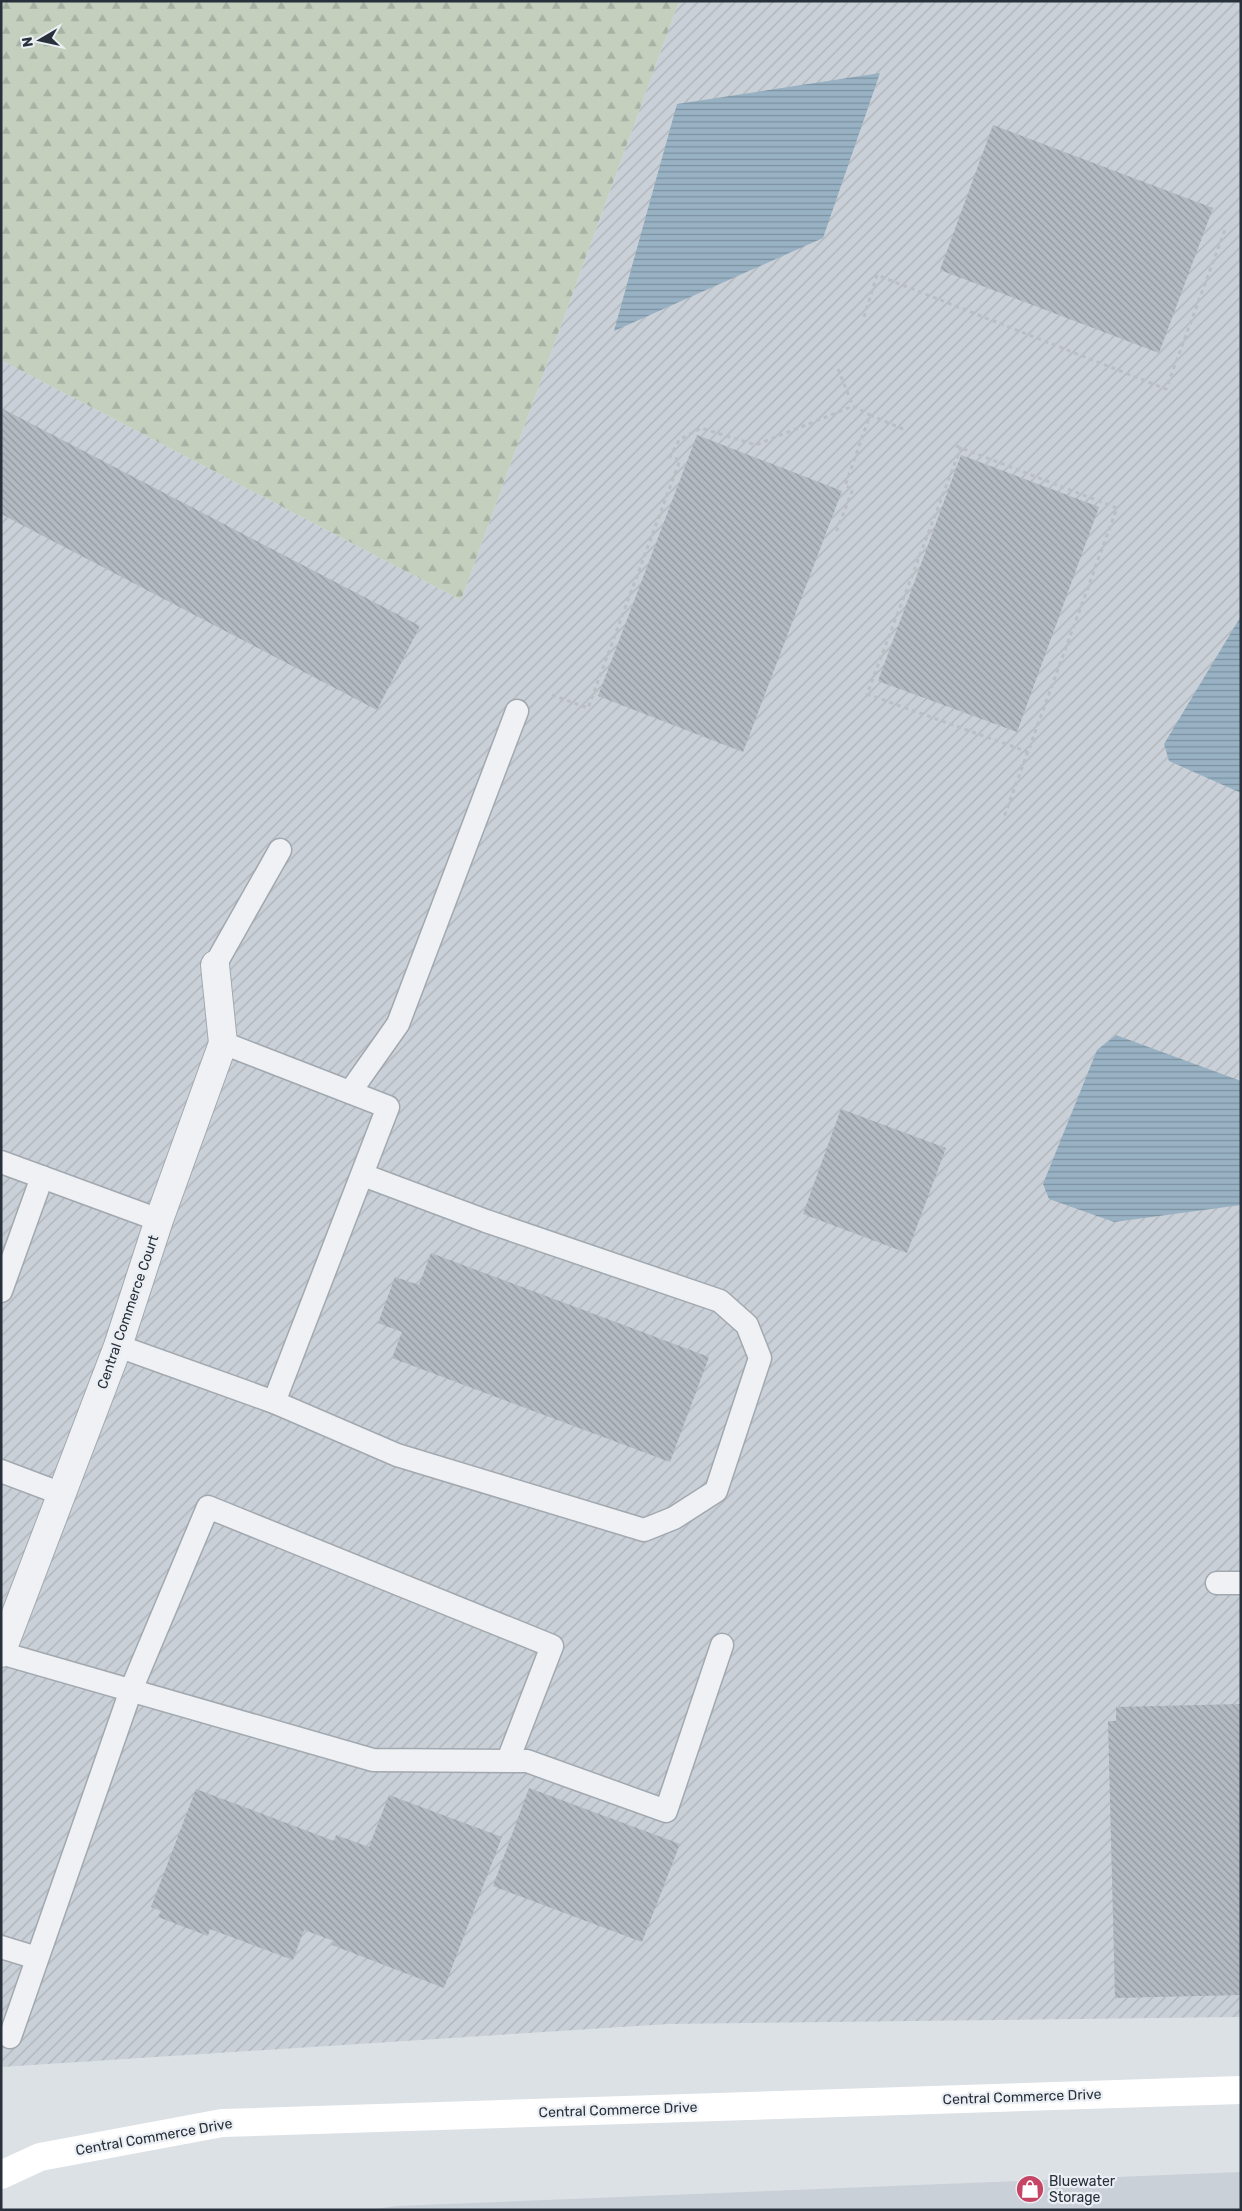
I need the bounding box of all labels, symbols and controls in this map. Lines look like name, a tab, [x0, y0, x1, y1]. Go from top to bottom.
north arrow	[15, 15, 65, 65]
text: N	[18, 36, 37, 48]
street label: Central Commerce Court	[94, 1232, 163, 1391]
street label: Central Commerce Drive	[942, 2086, 1102, 2108]
street label: Central Commerce Drive	[538, 2099, 698, 2121]
street label: Central Commerce Drive	[74, 2115, 234, 2159]
place label: Bluewater Storage	[1049, 2173, 1116, 2206]
shop icon: Bluewater Storage	[1015, 2174, 1045, 2204]

